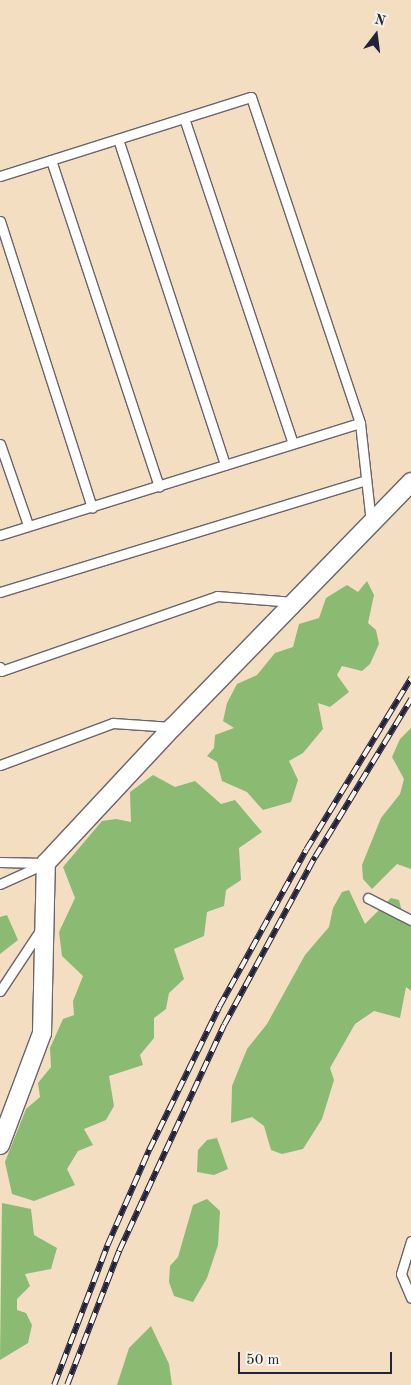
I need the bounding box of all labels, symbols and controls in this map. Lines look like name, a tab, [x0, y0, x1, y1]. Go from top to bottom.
north arrow	[351, 10, 401, 60]
text: N	[373, 12, 387, 29]
scale bar	[241, 1342, 395, 1374]
text: 50 m	[246, 1353, 280, 1368]

